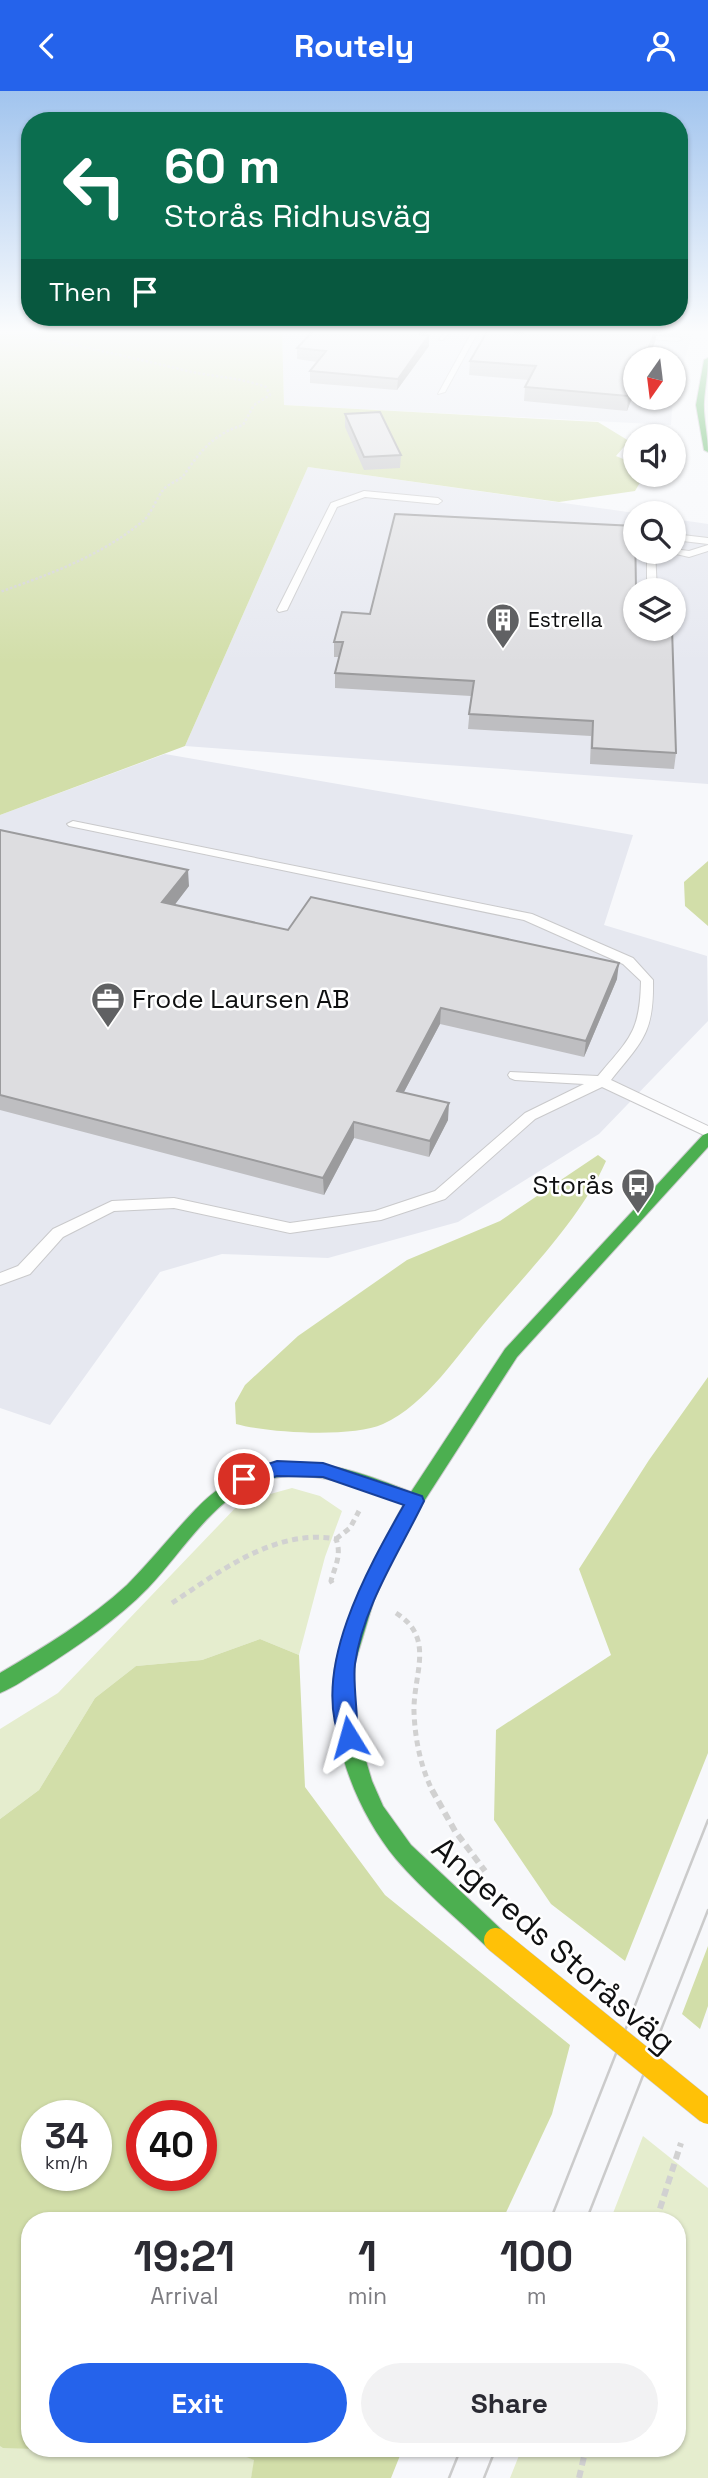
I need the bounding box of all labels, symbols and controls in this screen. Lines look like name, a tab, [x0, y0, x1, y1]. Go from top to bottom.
text: Routely	[294, 26, 414, 66]
icon: back	[28, 27, 66, 65]
icon: person	[642, 27, 680, 65]
text: 60 m	[164, 135, 280, 197]
icon: left	[49, 140, 140, 231]
text: Storås Ridhusväg	[164, 196, 432, 236]
icon: arrive	[126, 273, 164, 311]
text: Then	[49, 275, 112, 309]
north arrow	[623, 347, 686, 409]
map controls	[623, 347, 686, 641]
button: sound	[623, 424, 686, 487]
button: search	[623, 501, 686, 564]
button: layers	[623, 578, 686, 641]
building icon: Estrella	[484, 601, 522, 650]
place label: Estrella	[528, 606, 603, 633]
office icon: Frode Laursen AB	[89, 980, 127, 1029]
place label: Frode Laursen AB	[132, 982, 349, 1016]
bus stop icon: Storås	[619, 1166, 657, 1215]
place label: Storås	[533, 1168, 614, 1202]
pin	[214, 1449, 274, 1509]
icon: arrive	[225, 1460, 263, 1498]
position arrow	[312, 1700, 386, 1774]
street label: Angereds Storåsväg	[424, 1828, 684, 2062]
speed limit sign: 40	[126, 2100, 217, 2191]
text: 34	[45, 2114, 88, 2158]
text: km/h	[45, 2151, 88, 2174]
text: 19:21	[134, 2230, 235, 2283]
text: 1	[358, 2230, 377, 2283]
text: 100	[500, 2230, 573, 2283]
text: Arrival	[150, 2281, 219, 2311]
text: min	[348, 2281, 387, 2311]
text: m	[527, 2281, 546, 2311]
button: Exit	[49, 2363, 347, 2443]
button: Share	[361, 2363, 658, 2443]

